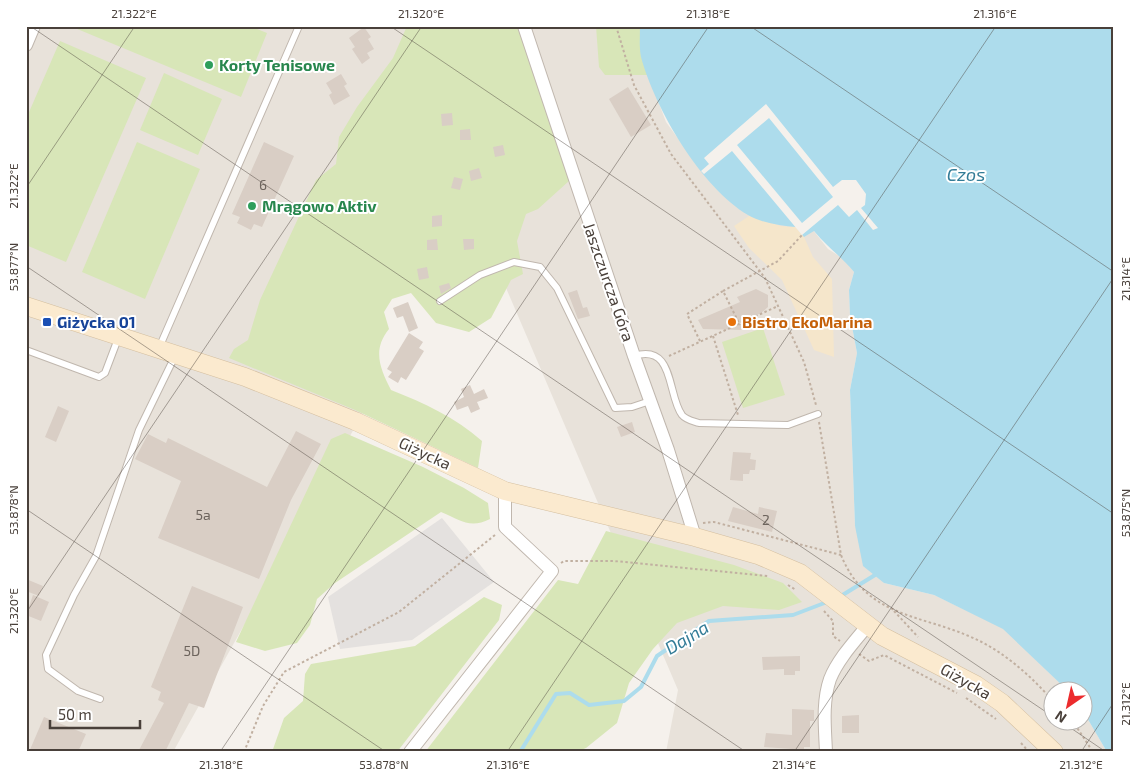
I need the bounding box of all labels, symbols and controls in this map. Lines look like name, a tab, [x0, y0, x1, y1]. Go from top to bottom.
text: 21.322°E	[111, 6, 157, 20]
text: 21.320°E	[398, 6, 444, 20]
text: 21.318°E	[686, 6, 730, 20]
text: 21.316°E	[973, 6, 1017, 20]
place label: Korty Tenisowe	[219, 55, 335, 75]
marker: Korty Tenisowe	[203, 59, 215, 71]
text: 21.322°E	[6, 163, 20, 209]
water label: Czos	[947, 163, 985, 185]
house number: 6	[259, 176, 267, 193]
place label: Mrągowo Aktiv	[262, 196, 377, 215]
marker: Mrągowo Aktiv	[246, 200, 258, 212]
street label: Jaszczurcza Góra	[580, 220, 639, 344]
text: 53.877°N	[6, 243, 20, 291]
text: 21.314°E	[1118, 257, 1132, 301]
place label: Giżycka 01	[57, 312, 136, 332]
place label: Bistro EkoMarina	[742, 312, 872, 331]
marker: Giżycka 01	[41, 316, 53, 328]
marker: Bistro EkoMarina	[726, 316, 738, 328]
street label: Giżycka	[396, 432, 454, 473]
text: 53.878°N	[6, 485, 20, 535]
text: 53.875°N	[1118, 489, 1132, 537]
house number: 5a	[195, 506, 211, 523]
house number: 2	[762, 511, 770, 528]
text: 21.320°E	[6, 588, 20, 634]
water label: Dajna	[661, 616, 712, 659]
house number: 5D	[184, 642, 200, 659]
street label: Giżycka	[938, 659, 995, 703]
north arrow	[1042, 680, 1092, 730]
text: 21.312°E	[1118, 682, 1132, 726]
scale bar	[50, 698, 140, 730]
text: 50 m	[58, 705, 92, 723]
text: N	[1052, 707, 1069, 727]
text: 21.318°E	[199, 757, 243, 771]
text: 53.878°N	[359, 757, 409, 771]
text: 21.316°E	[486, 757, 530, 771]
text: 21.314°E	[772, 757, 816, 771]
text: 21.312°E	[1059, 757, 1103, 771]

